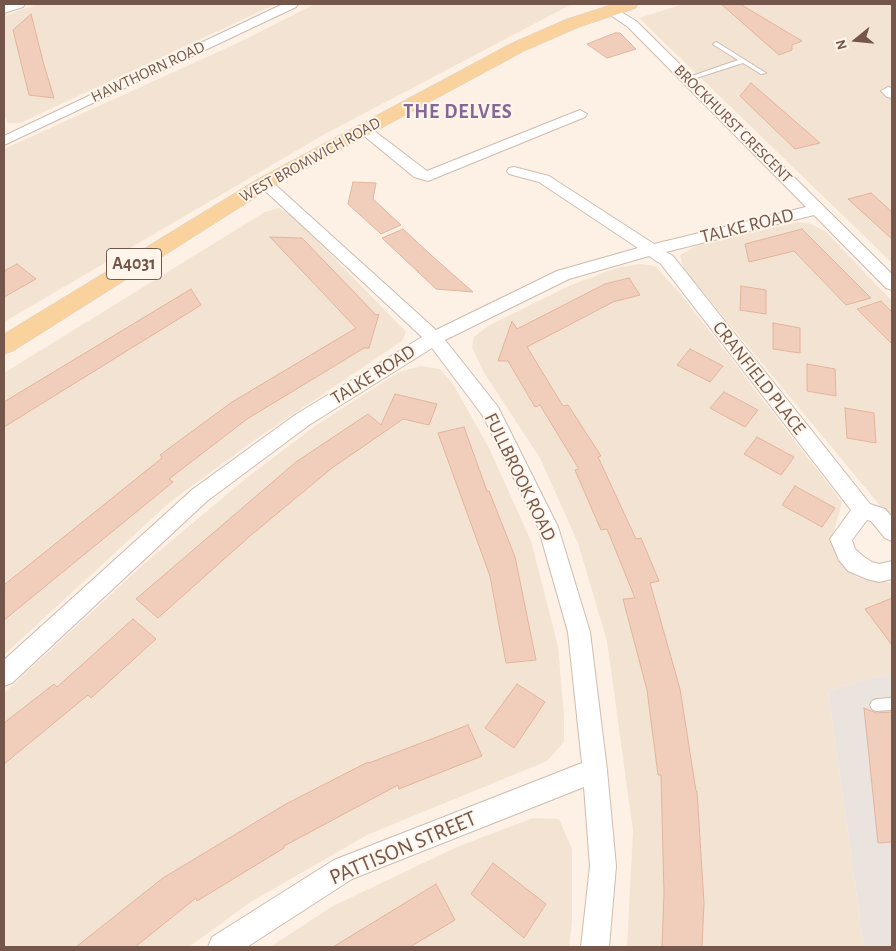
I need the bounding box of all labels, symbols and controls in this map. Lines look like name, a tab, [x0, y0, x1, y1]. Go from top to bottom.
north arrow	[831, 15, 881, 65]
street label: HAWTHORN ROAD	[88, 37, 208, 107]
text: N	[834, 38, 850, 51]
street label: BROCKHURST CRESCENT	[670, 61, 796, 187]
district label: THE DELVES	[402, 100, 514, 124]
street label: WEST BROMWICH ROAD	[236, 113, 384, 207]
street label: TALKE ROAD	[698, 203, 796, 249]
road number: A4031	[106, 248, 162, 280]
street label: CRANFIELD PLACE	[708, 317, 810, 439]
street label: TALKE ROAD	[327, 340, 419, 410]
street label: FULLBROOK ROAD	[479, 409, 561, 545]
street label: PATTISON STREET	[325, 805, 481, 891]

